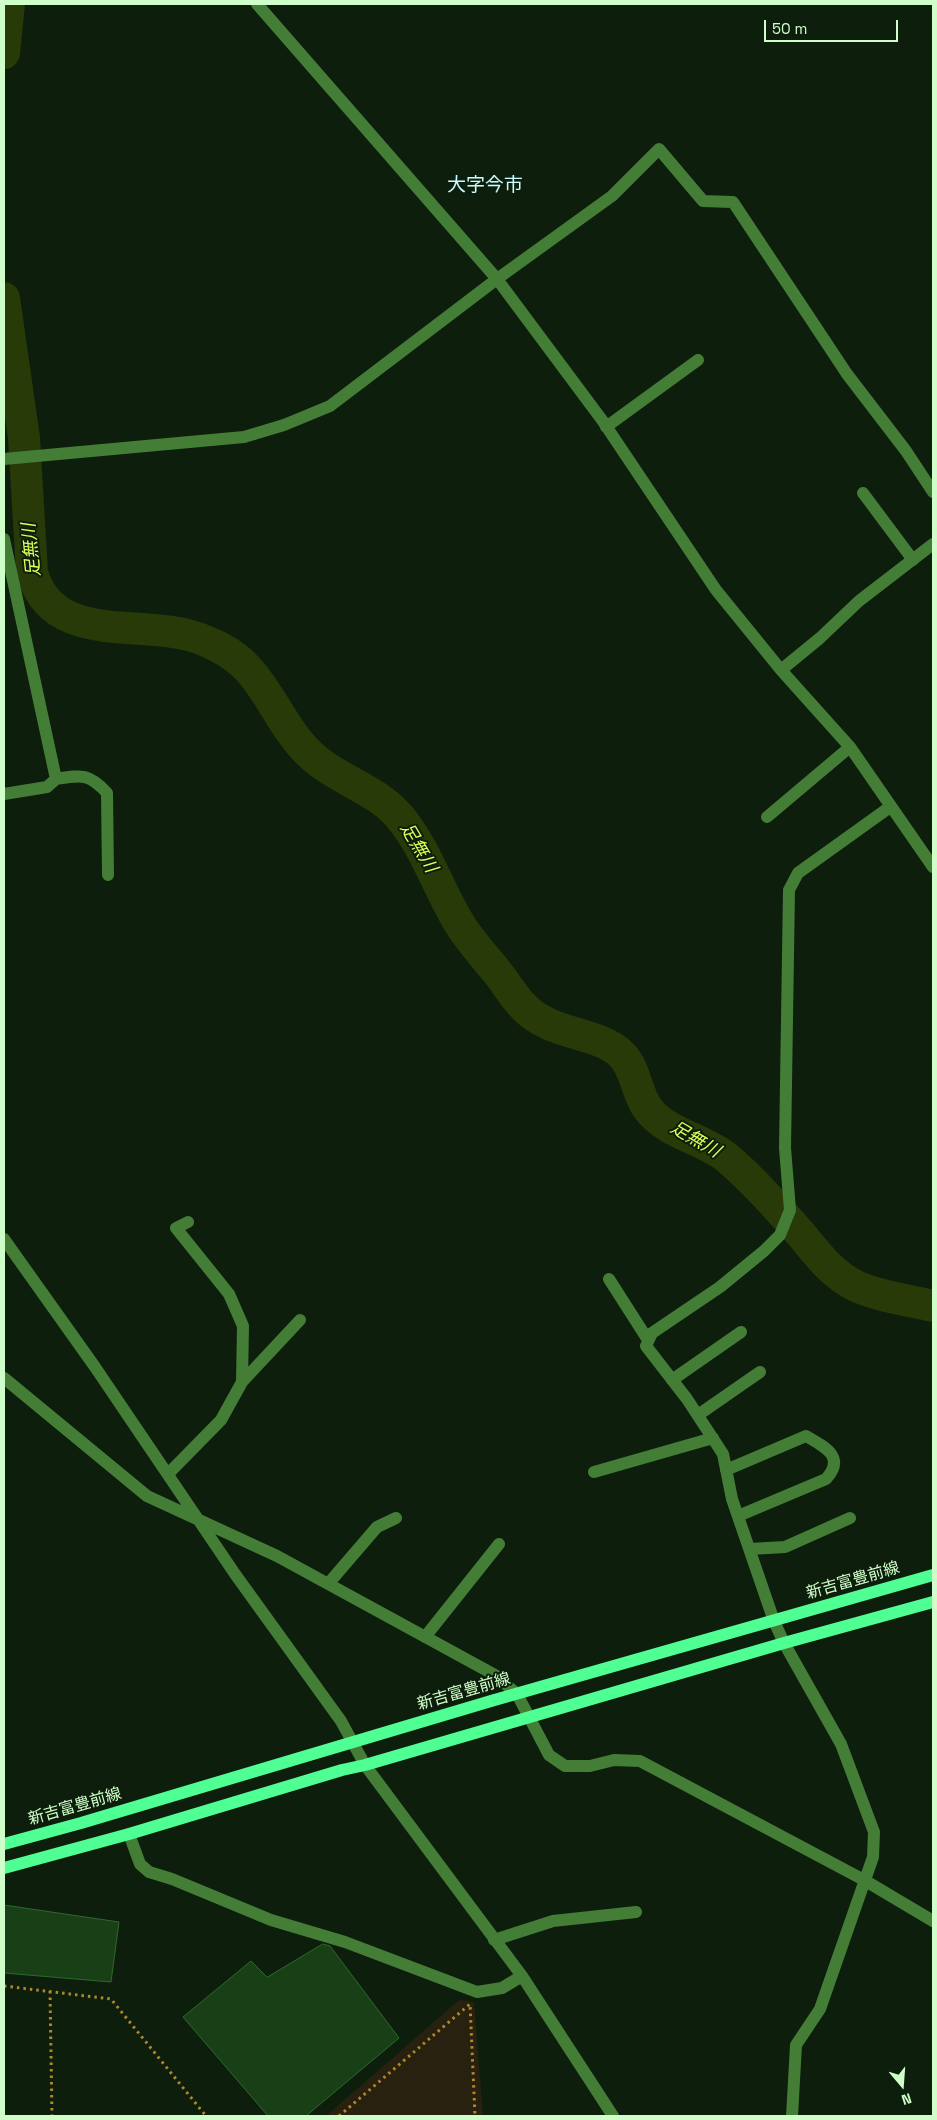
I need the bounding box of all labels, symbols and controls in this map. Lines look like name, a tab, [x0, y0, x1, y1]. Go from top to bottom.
scale bar	[767, 10, 901, 42]
text: 50 m	[772, 19, 807, 38]
district label: 大字今市	[447, 175, 523, 197]
water label: 足無川	[18, 522, 46, 578]
water label: 足無川	[395, 819, 441, 877]
water label: 足無川	[666, 1117, 724, 1163]
street label: 新吉富豊前線	[804, 1559, 902, 1603]
street label: 新吉富豊前線	[415, 1670, 513, 1714]
street label: 新吉富豊前線	[26, 1785, 124, 1829]
north arrow	[877, 2060, 927, 2110]
text: N	[899, 2089, 914, 2109]

